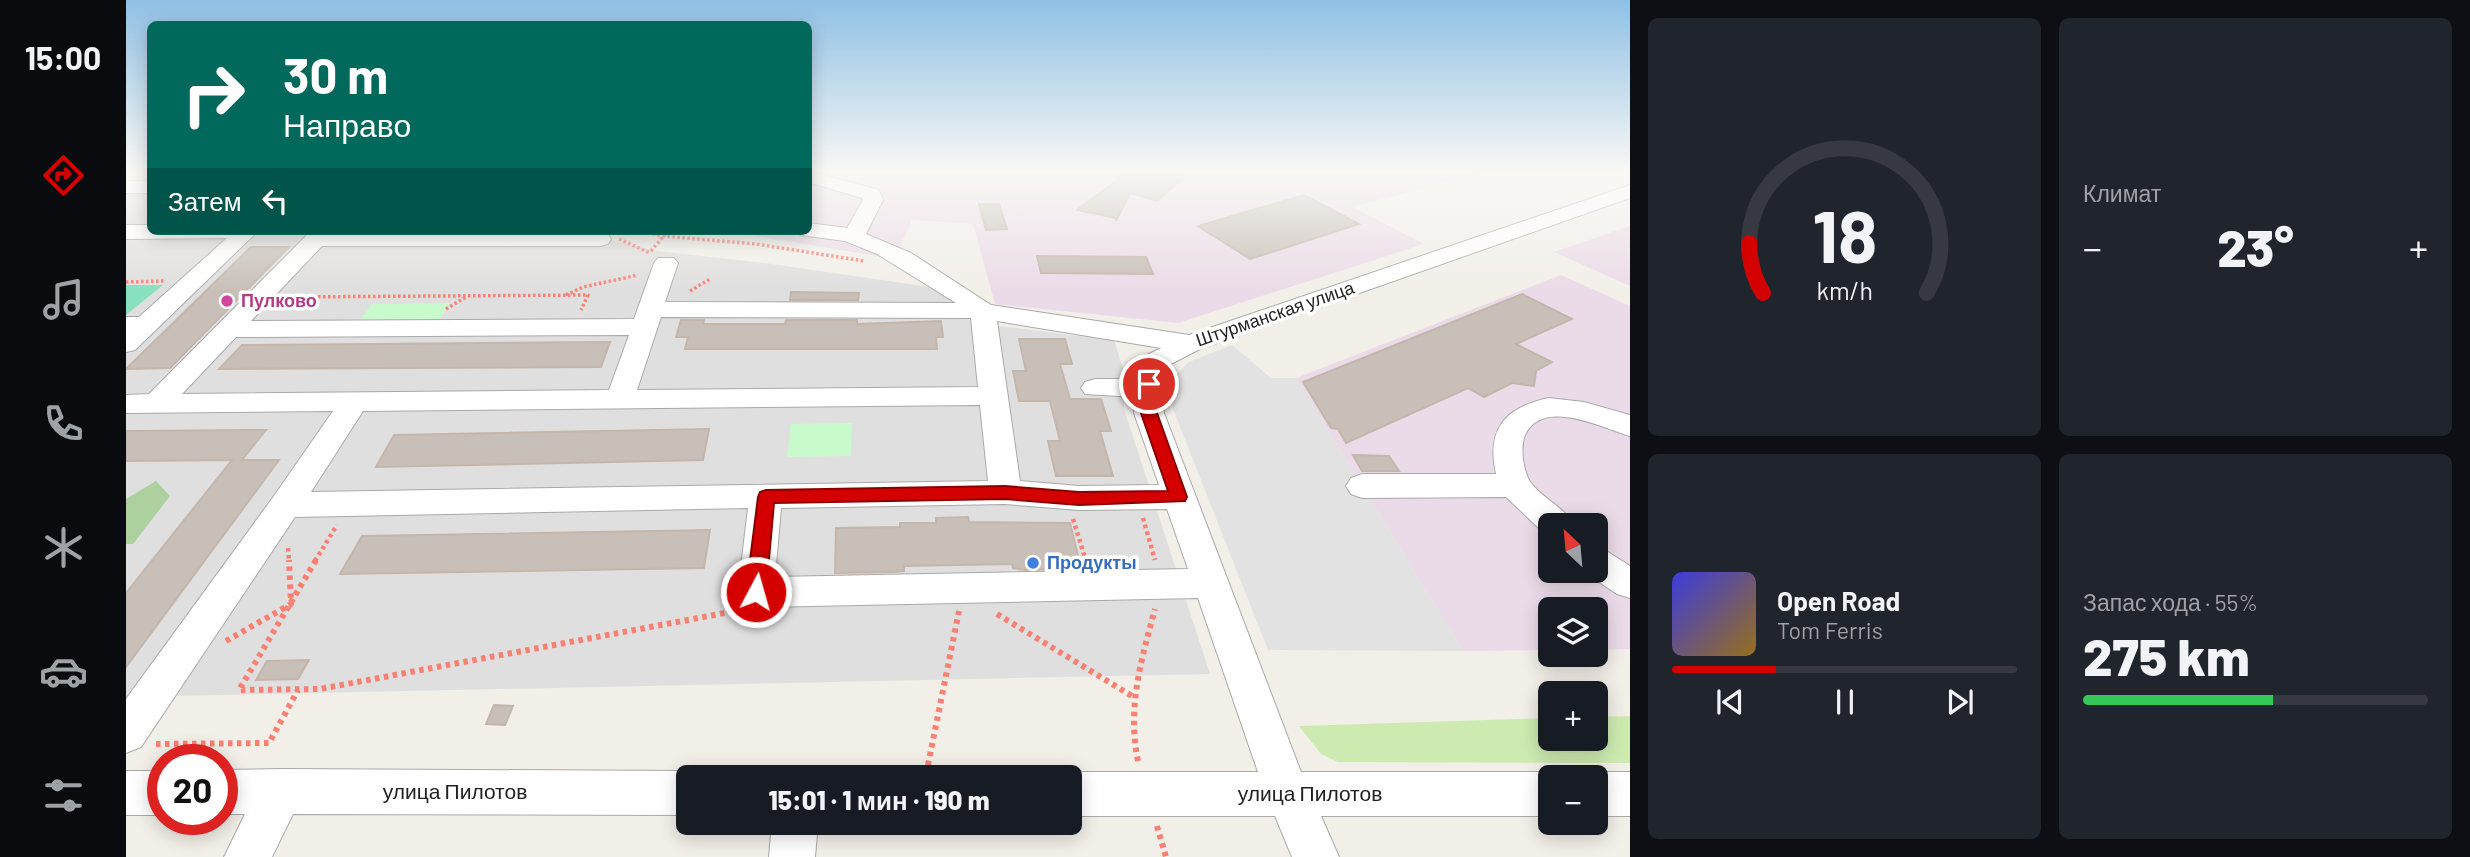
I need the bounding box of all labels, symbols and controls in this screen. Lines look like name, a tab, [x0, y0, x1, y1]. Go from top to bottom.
text: 15:00	[25, 38, 101, 76]
text: 30 m	[283, 45, 388, 104]
icon: right	[168, 49, 259, 140]
text: Направо	[283, 105, 411, 143]
icon: directions	[39, 151, 88, 200]
text: Климат	[2083, 179, 2161, 207]
icon: left	[256, 182, 294, 220]
text: Затем	[168, 185, 242, 216]
text: 18	[1812, 190, 1877, 278]
text: 23°	[2217, 215, 2294, 277]
text: −	[2083, 224, 2102, 270]
text: +	[2409, 224, 2428, 270]
icon: music	[39, 275, 88, 324]
street label: Штурманская улица	[1193, 275, 1358, 351]
text: km/h	[1816, 275, 1873, 305]
place label: Пулково	[241, 289, 317, 311]
marker: Пулково	[219, 293, 235, 309]
pin	[1119, 354, 1179, 414]
icon: arrive	[1130, 365, 1168, 403]
icon: phone	[39, 399, 88, 448]
north arrow	[1538, 513, 1608, 583]
map controls	[1538, 513, 1608, 835]
icon: climate	[39, 523, 88, 572]
place label: Продукты	[1047, 551, 1137, 573]
position arrow	[719, 555, 793, 629]
marker: Продукты	[1025, 555, 1041, 571]
text: Open Road	[1777, 585, 1900, 616]
text: Запас хода · 55%	[2083, 588, 2258, 616]
button: layers	[1538, 597, 1608, 667]
text: Tom Ferris	[1777, 616, 1883, 644]
text: 275 km	[2083, 624, 2250, 686]
icon: car	[39, 647, 88, 696]
button: +	[1538, 681, 1608, 751]
icon: previous	[1711, 683, 1749, 721]
icon: pause	[1826, 683, 1864, 721]
icon: next	[1941, 683, 1979, 721]
speed limit sign: 20	[147, 744, 238, 835]
button: −	[1538, 765, 1608, 835]
icon: filters	[39, 771, 88, 820]
street label: улица Пилотов	[383, 778, 527, 803]
street label: улица Пилотов	[1238, 780, 1382, 805]
text: 15:01 · 1 мин · 190 m	[769, 784, 989, 815]

